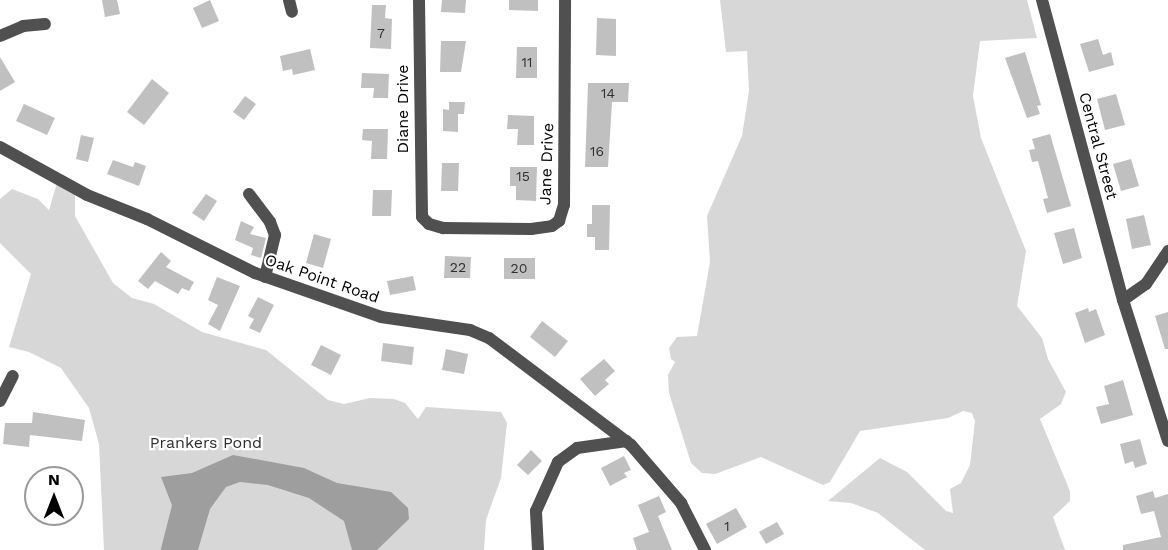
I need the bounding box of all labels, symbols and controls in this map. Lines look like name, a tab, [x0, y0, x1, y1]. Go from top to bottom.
house number: 7	[377, 25, 385, 41]
house number: 11	[522, 54, 532, 70]
street label: Diane Drive	[393, 64, 413, 154]
house number: 14	[601, 85, 615, 101]
street label: Central Street	[1074, 90, 1122, 202]
street label: Jane Drive	[536, 123, 558, 205]
house number: 16	[590, 143, 604, 159]
house number: 15	[516, 168, 530, 184]
street label: Oak Point Road	[262, 250, 382, 308]
house number: 22	[450, 259, 466, 275]
house number: 20	[511, 260, 527, 276]
park label: Prankers Pond	[150, 433, 262, 453]
north arrow	[24, 466, 84, 526]
text: N	[48, 470, 60, 489]
house number: 1	[724, 518, 730, 534]

